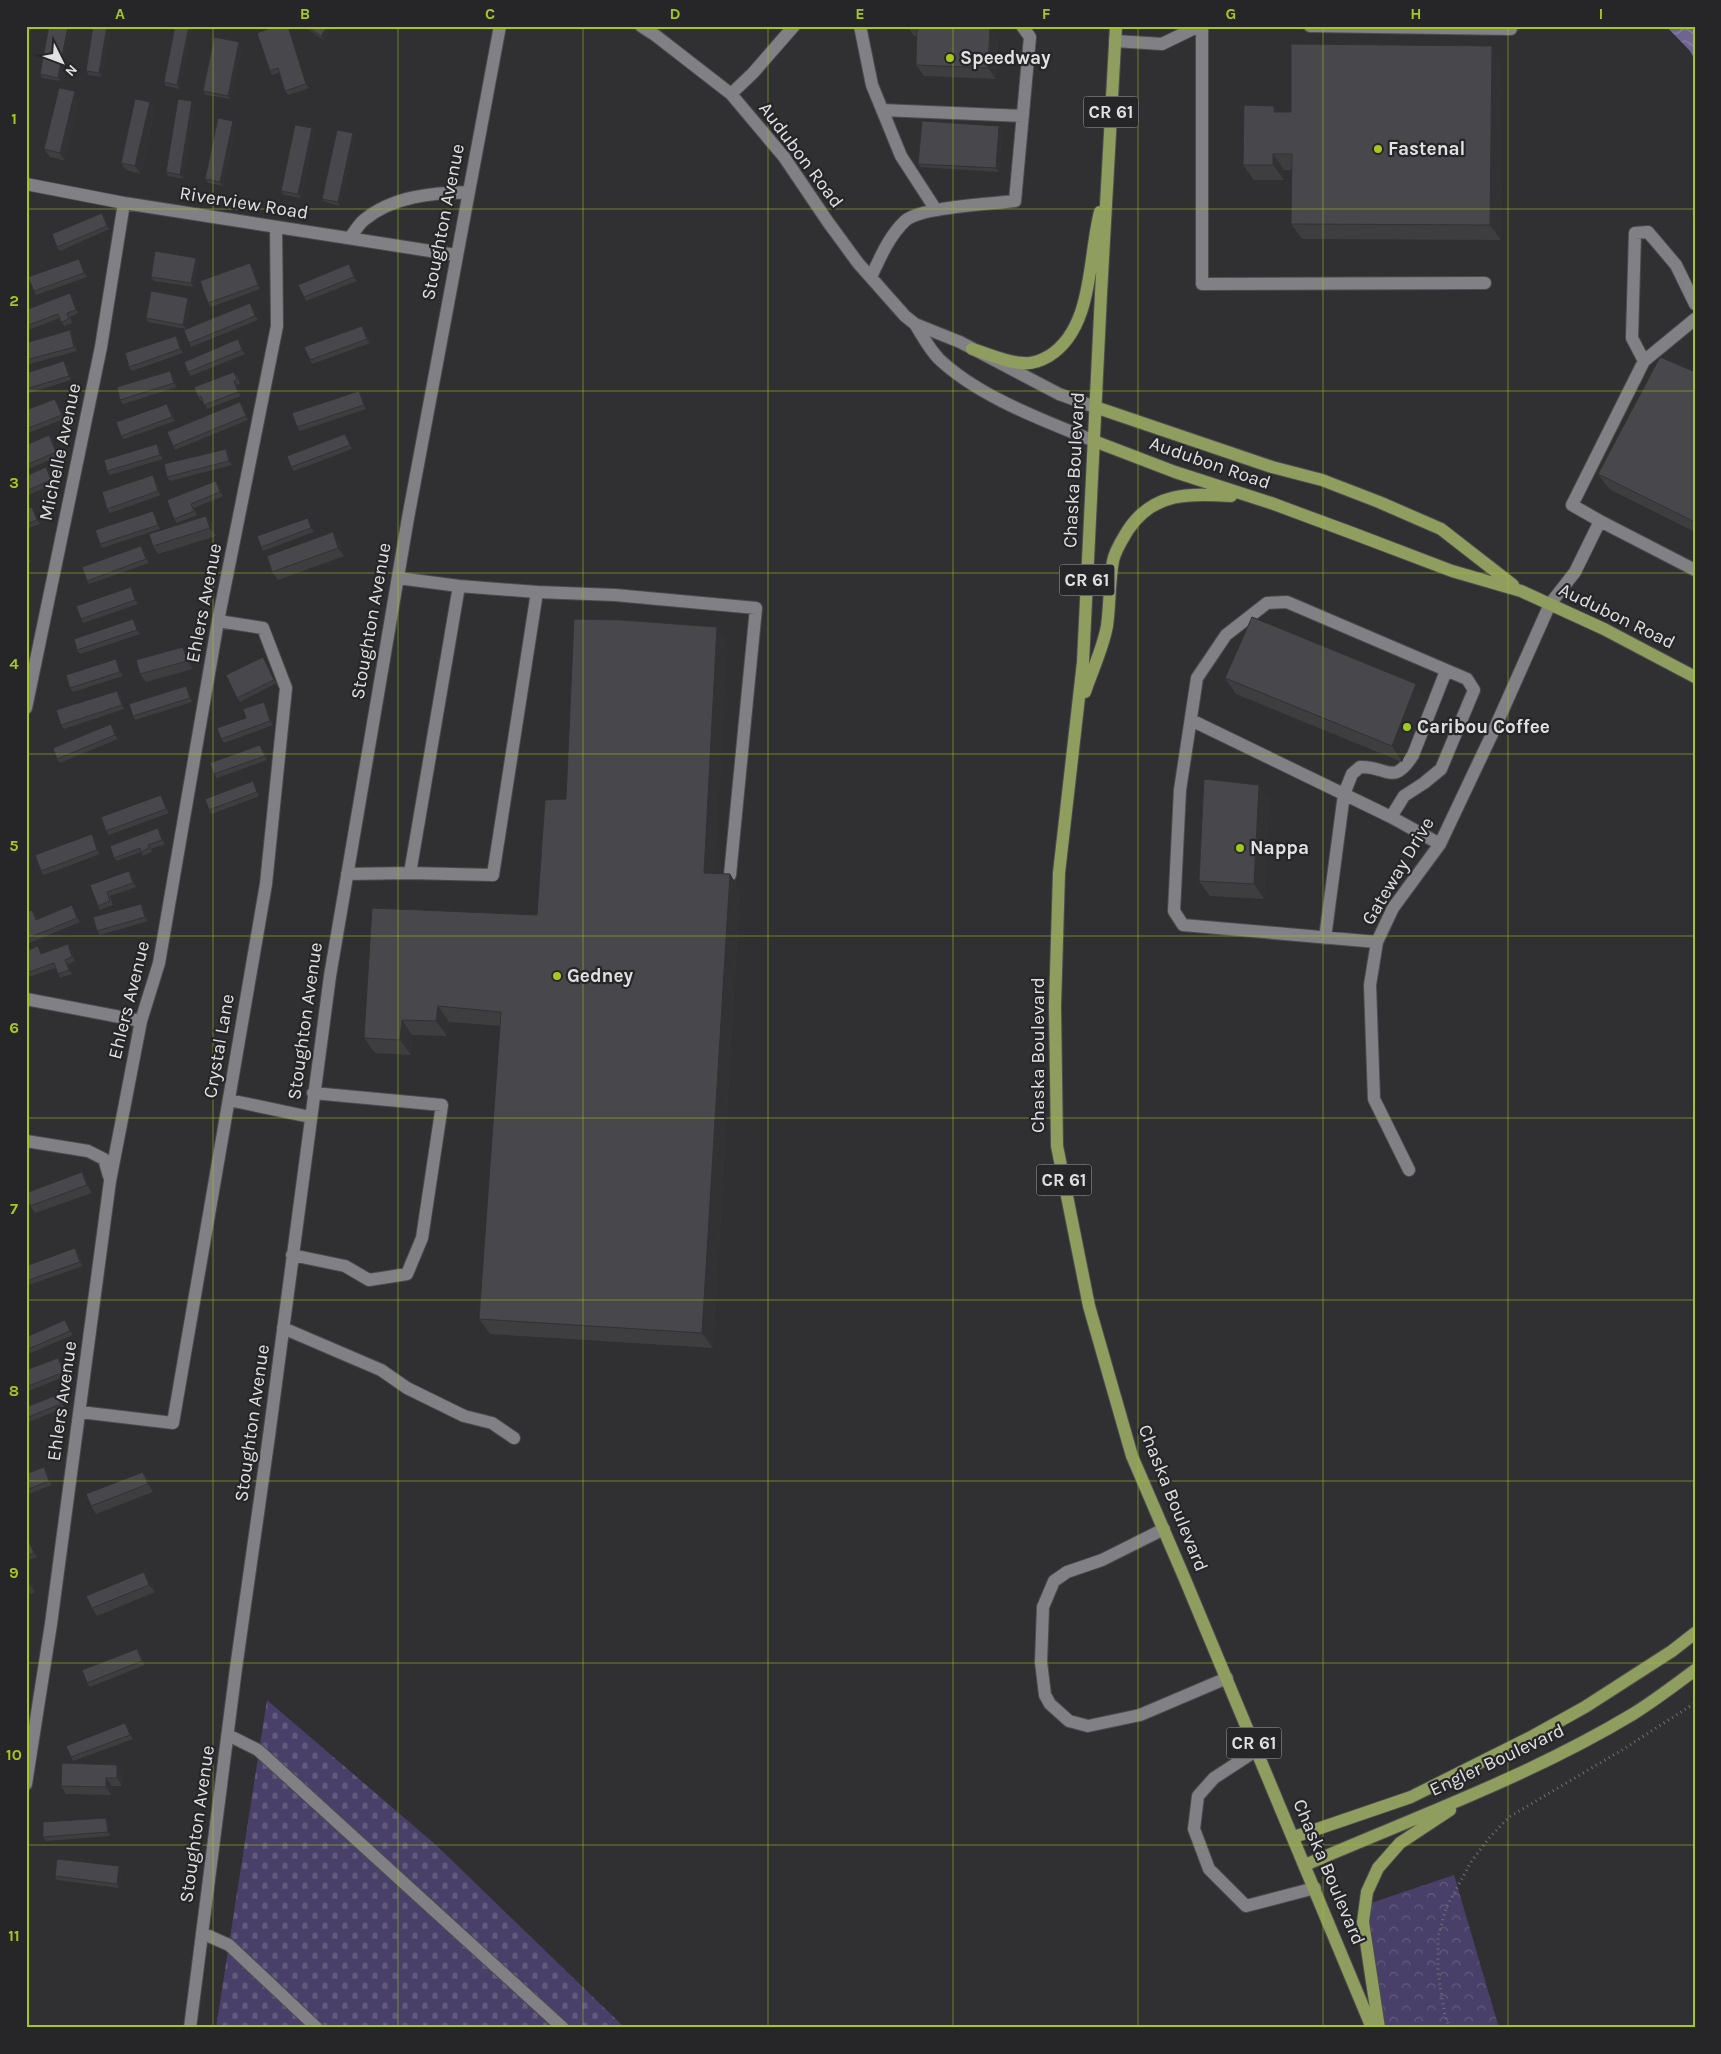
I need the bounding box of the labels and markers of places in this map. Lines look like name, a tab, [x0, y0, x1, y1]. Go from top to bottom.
place label: Speedway	[960, 47, 1051, 69]
marker: Speedway	[944, 52, 956, 64]
place label: Fastenal	[1388, 138, 1465, 160]
marker: Fastenal	[1372, 143, 1384, 155]
place label: Caribou Coffee	[1417, 716, 1550, 738]
marker: Caribou Coffee	[1401, 721, 1413, 733]
place label: Nappa	[1250, 837, 1309, 859]
marker: Nappa	[1234, 842, 1246, 854]
place label: Gedney	[567, 965, 634, 987]
marker: Gedney	[551, 970, 563, 982]

